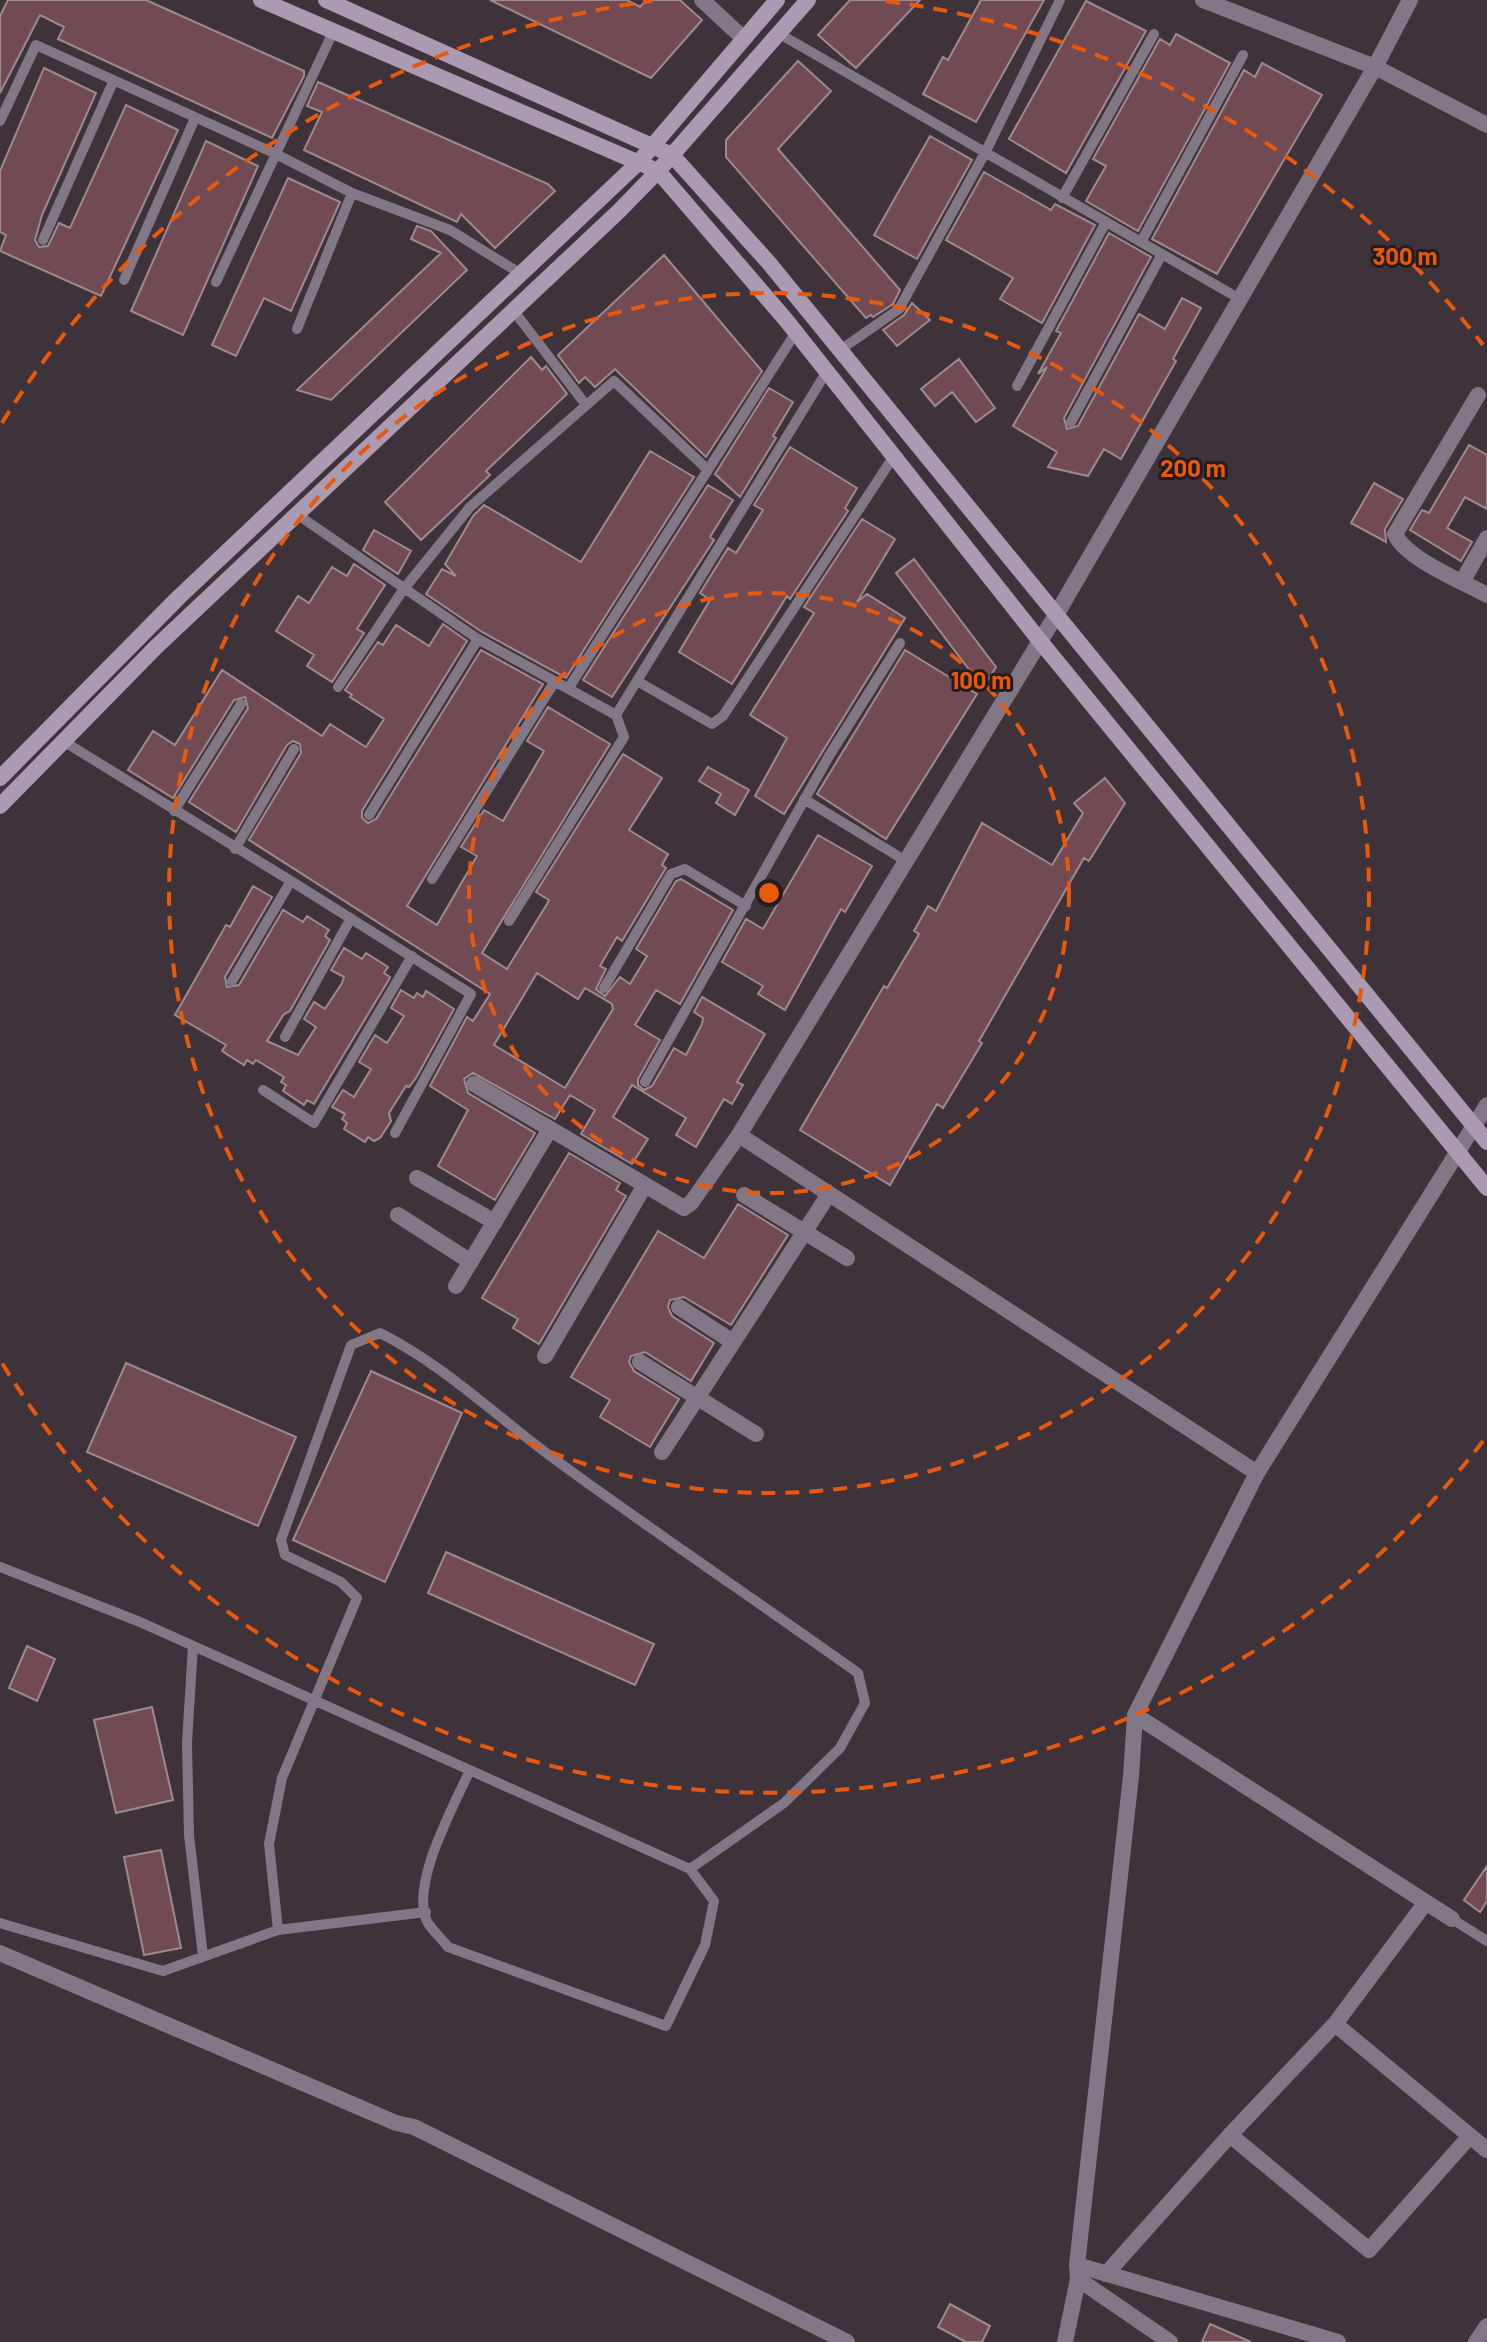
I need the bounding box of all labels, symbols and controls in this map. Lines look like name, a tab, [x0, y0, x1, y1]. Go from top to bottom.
text: 300 m	[1372, 241, 1438, 270]
text: 200 m	[1160, 453, 1226, 482]
text: 100 m	[951, 665, 1011, 694]
centre of rings	[755, 879, 783, 907]

